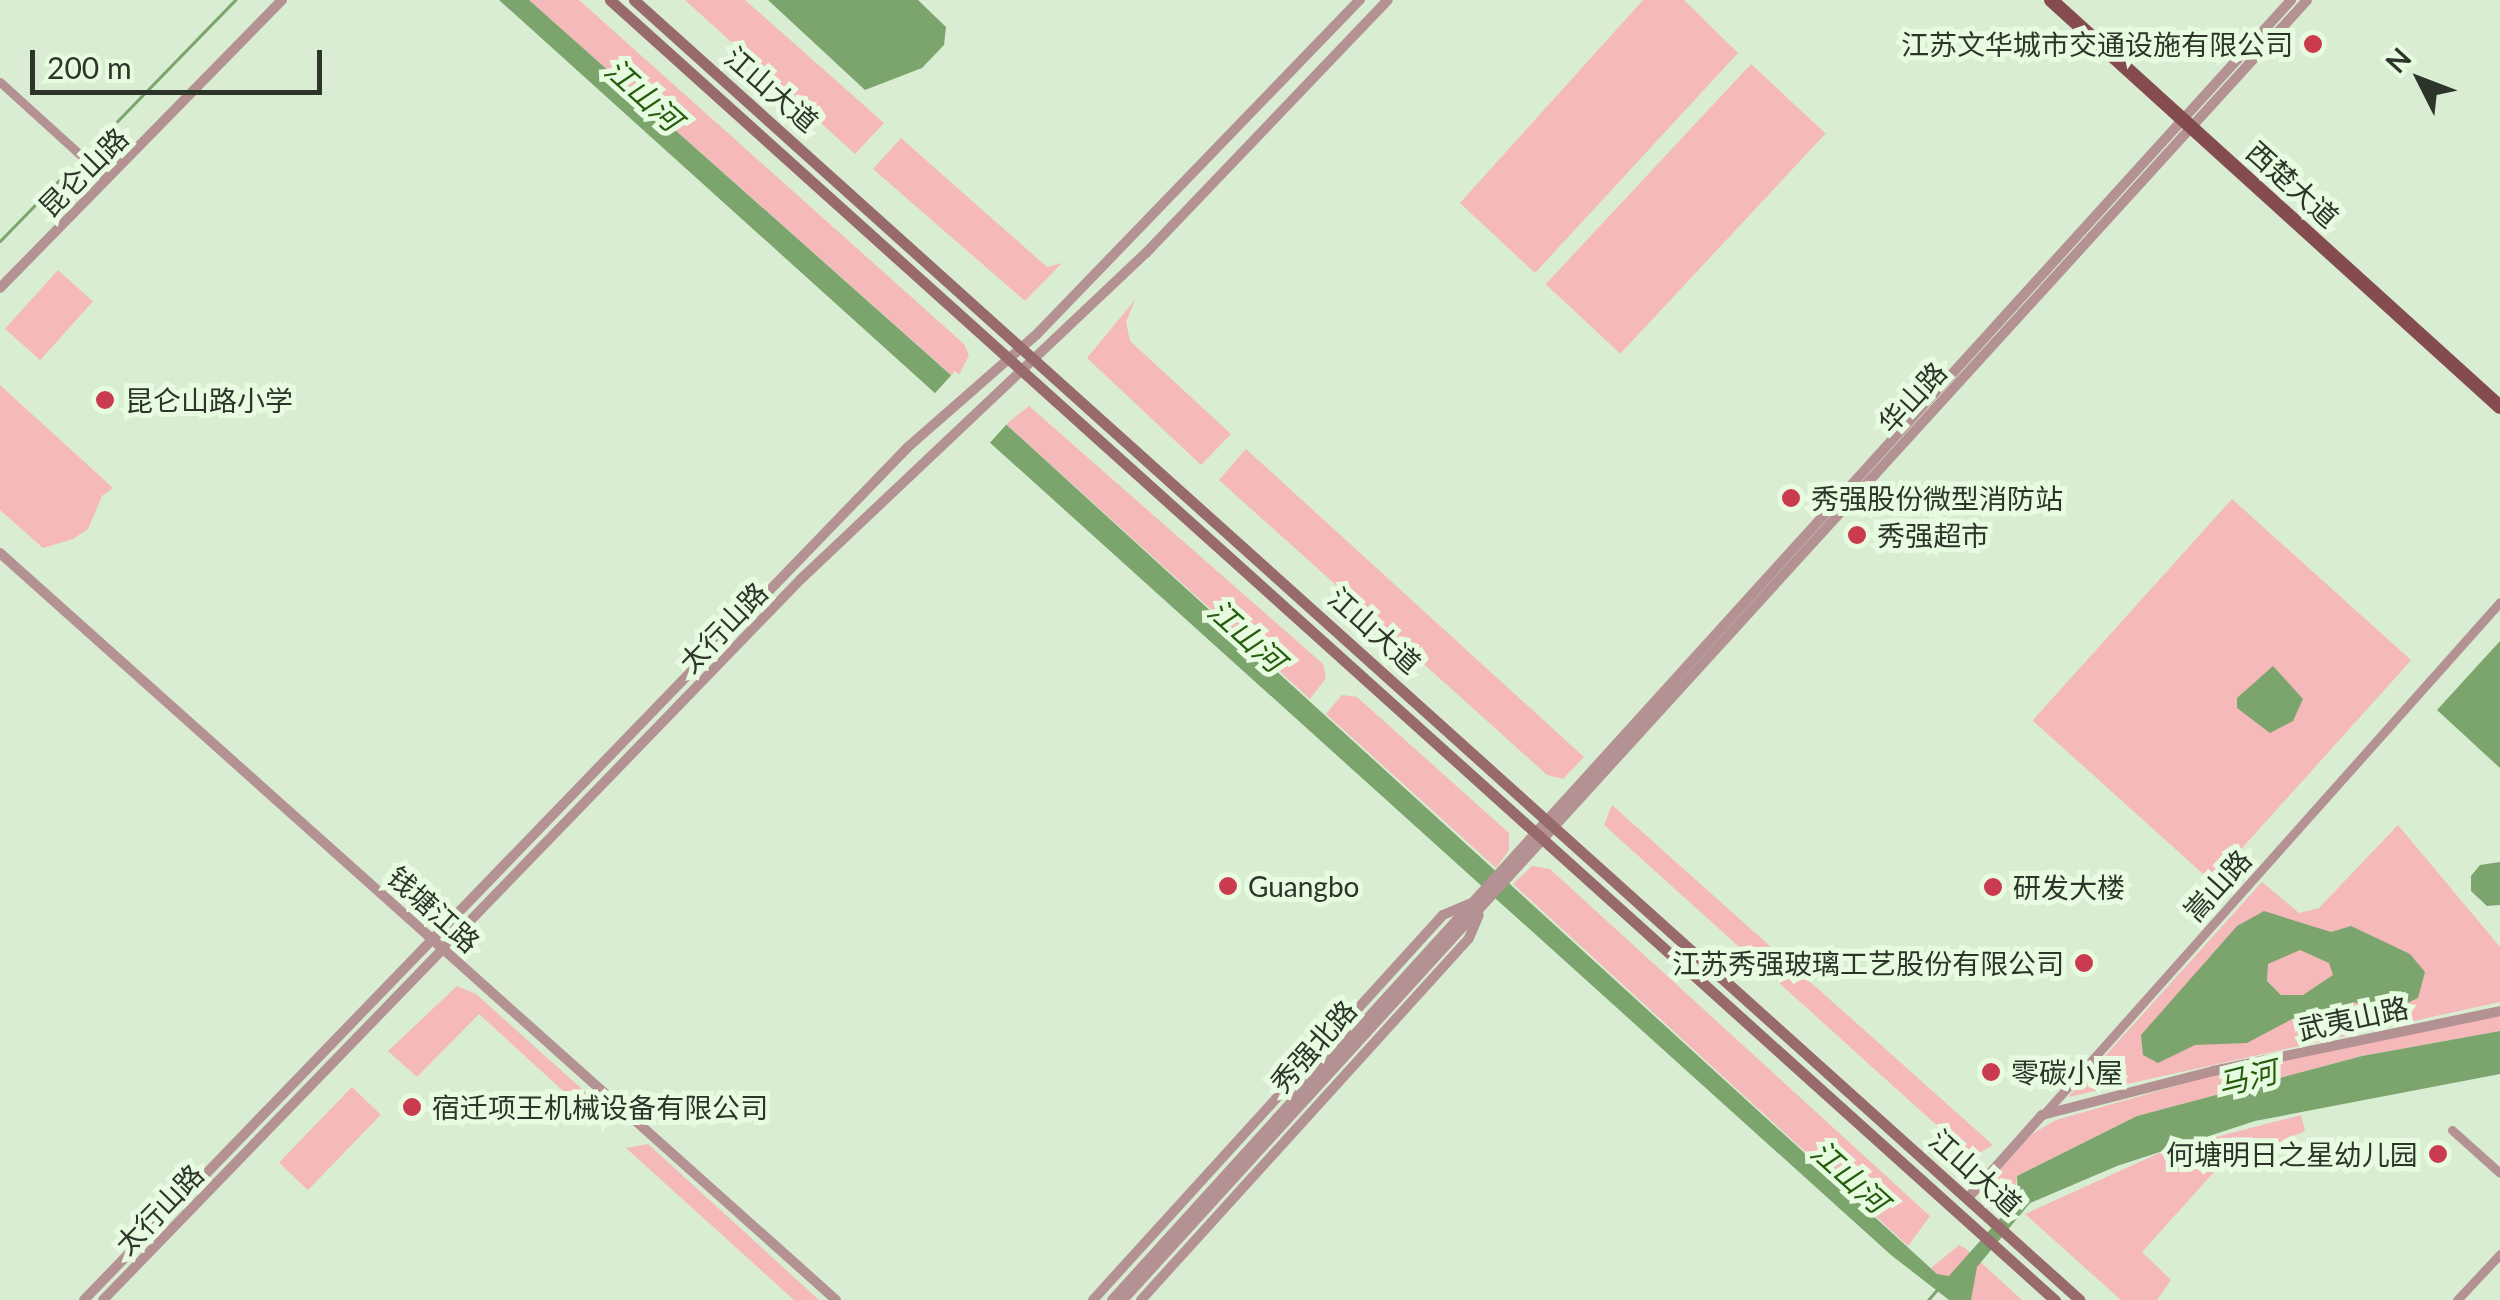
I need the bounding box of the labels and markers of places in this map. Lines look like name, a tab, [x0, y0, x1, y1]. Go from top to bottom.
place label: 江苏文华城市交通设施有限公司	[1901, 27, 2293, 61]
marker: 江苏文华城市交通设施有限公司	[2302, 33, 2324, 55]
place label: 昆仑山路小学	[125, 383, 293, 417]
marker: 昆仑山路小学	[94, 389, 116, 411]
place label: 秀强股份微型消防站	[1811, 481, 2063, 515]
marker: 秀强股份微型消防站	[1780, 487, 1802, 509]
place label: 秀强超市	[1877, 518, 1989, 552]
marker: 秀强超市	[1846, 524, 1868, 546]
place label: Guangbo	[1248, 869, 1359, 903]
place label: 研发大楼	[2013, 870, 2125, 904]
marker: Guangbo	[1217, 875, 1239, 897]
marker: 研发大楼	[1982, 876, 2004, 898]
place label: 江苏秀强玻璃工艺股份有限公司	[1672, 946, 2064, 980]
marker: 江苏秀强玻璃工艺股份有限公司	[2073, 952, 2095, 974]
place label: 零碳小屋	[2011, 1055, 2123, 1089]
marker: 零碳小屋	[1980, 1061, 2002, 1083]
place label: 宿迁项王机械设备有限公司	[432, 1090, 768, 1124]
marker: 宿迁项王机械设备有限公司	[401, 1096, 423, 1118]
place label: 何塘明日之星幼儿园	[2166, 1137, 2418, 1171]
marker: 何塘明日之星幼儿园	[2427, 1143, 2449, 1165]

